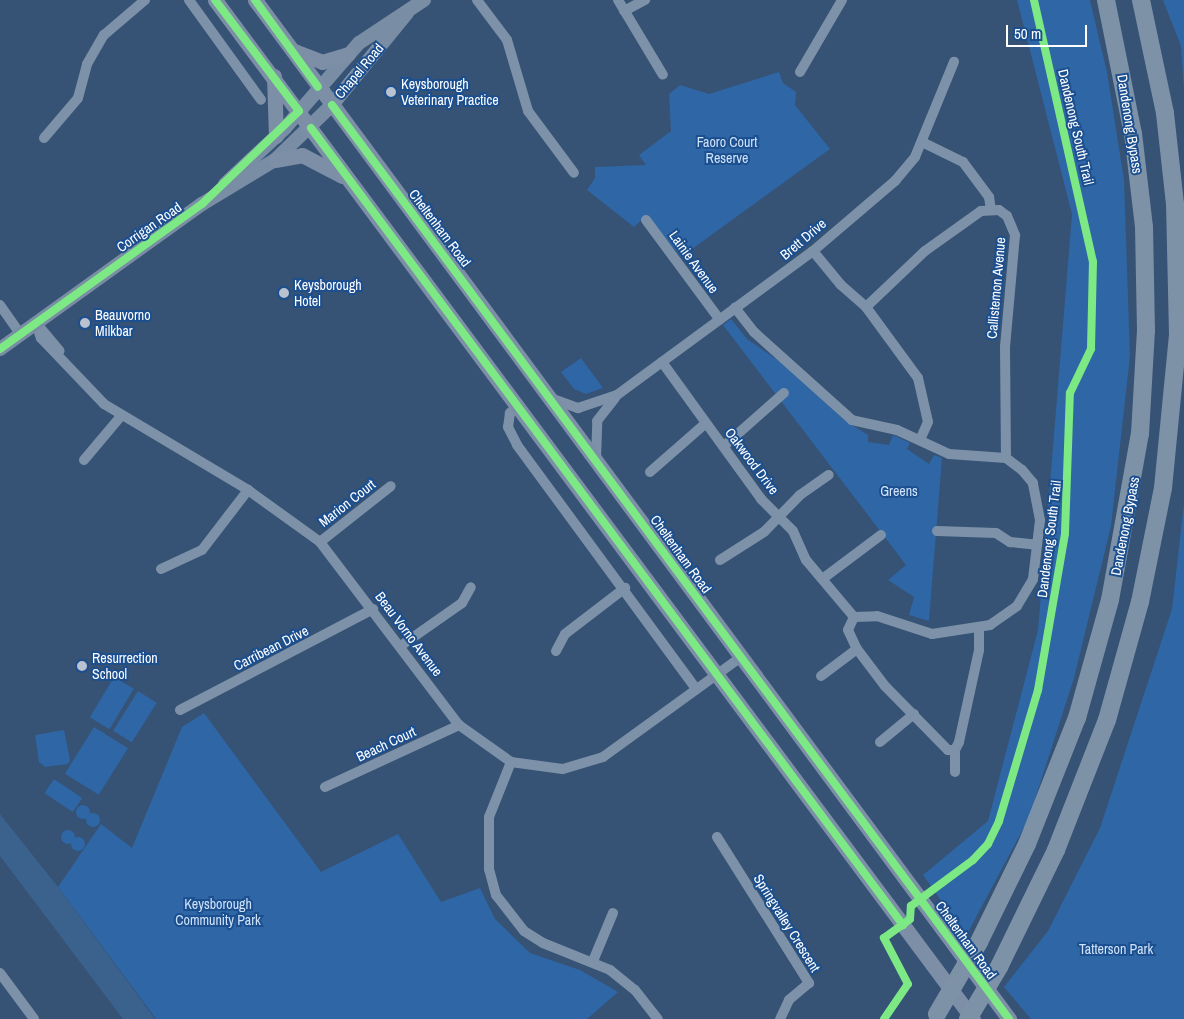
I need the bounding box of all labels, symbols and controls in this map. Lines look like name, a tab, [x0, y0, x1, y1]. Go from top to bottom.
scale bar	[1009, 15, 1090, 47]
text: 50 m	[1014, 23, 1041, 44]
street label: Chapel Road	[331, 40, 387, 102]
street label: Dandenong South Trail	[1055, 67, 1097, 187]
street label: Dandenong Bypass	[1114, 73, 1146, 175]
place label: Keysborough Veterinary Practice	[401, 76, 499, 108]
marker: Keysborough Veterinary Practice	[385, 86, 397, 98]
park label: Faoro Court Reserve	[697, 134, 757, 166]
street label: Cheltenham Road	[405, 186, 475, 270]
street label: Corrigan Road	[113, 199, 185, 255]
street label: Brett Drive	[777, 215, 829, 263]
street label: Lainie Avenue	[666, 227, 722, 297]
street label: Callistemon Avenue	[983, 236, 1009, 340]
place label: Keysborough Hotel	[294, 277, 362, 310]
marker: Keysborough Hotel	[278, 287, 290, 299]
place label: Beauvorno Milkbar	[95, 307, 151, 340]
marker: Beauvorno Milkbar	[79, 317, 91, 329]
street label: Oakwood Drive	[721, 424, 783, 498]
street label: Dandenong Bypass	[1107, 475, 1143, 577]
street label: Marion Court	[315, 476, 379, 530]
street label: Dandenong South Trail	[1033, 479, 1065, 599]
park label: Greens	[880, 483, 918, 499]
street label: Cheltenham Road	[647, 512, 715, 596]
street label: Beau Vorno Avenue	[372, 588, 446, 680]
street label: Carribean Drive	[231, 622, 311, 674]
place label: Resurrection School	[92, 650, 158, 682]
marker: Resurrection School	[76, 660, 88, 672]
street label: Beach Court	[354, 723, 418, 765]
street label: Springvalley Crescent	[750, 871, 824, 975]
park label: Keysborough Community Park	[175, 896, 261, 929]
street label: Cheltenham Road	[932, 898, 1000, 982]
park label: Tatterson Park	[1079, 941, 1153, 957]

